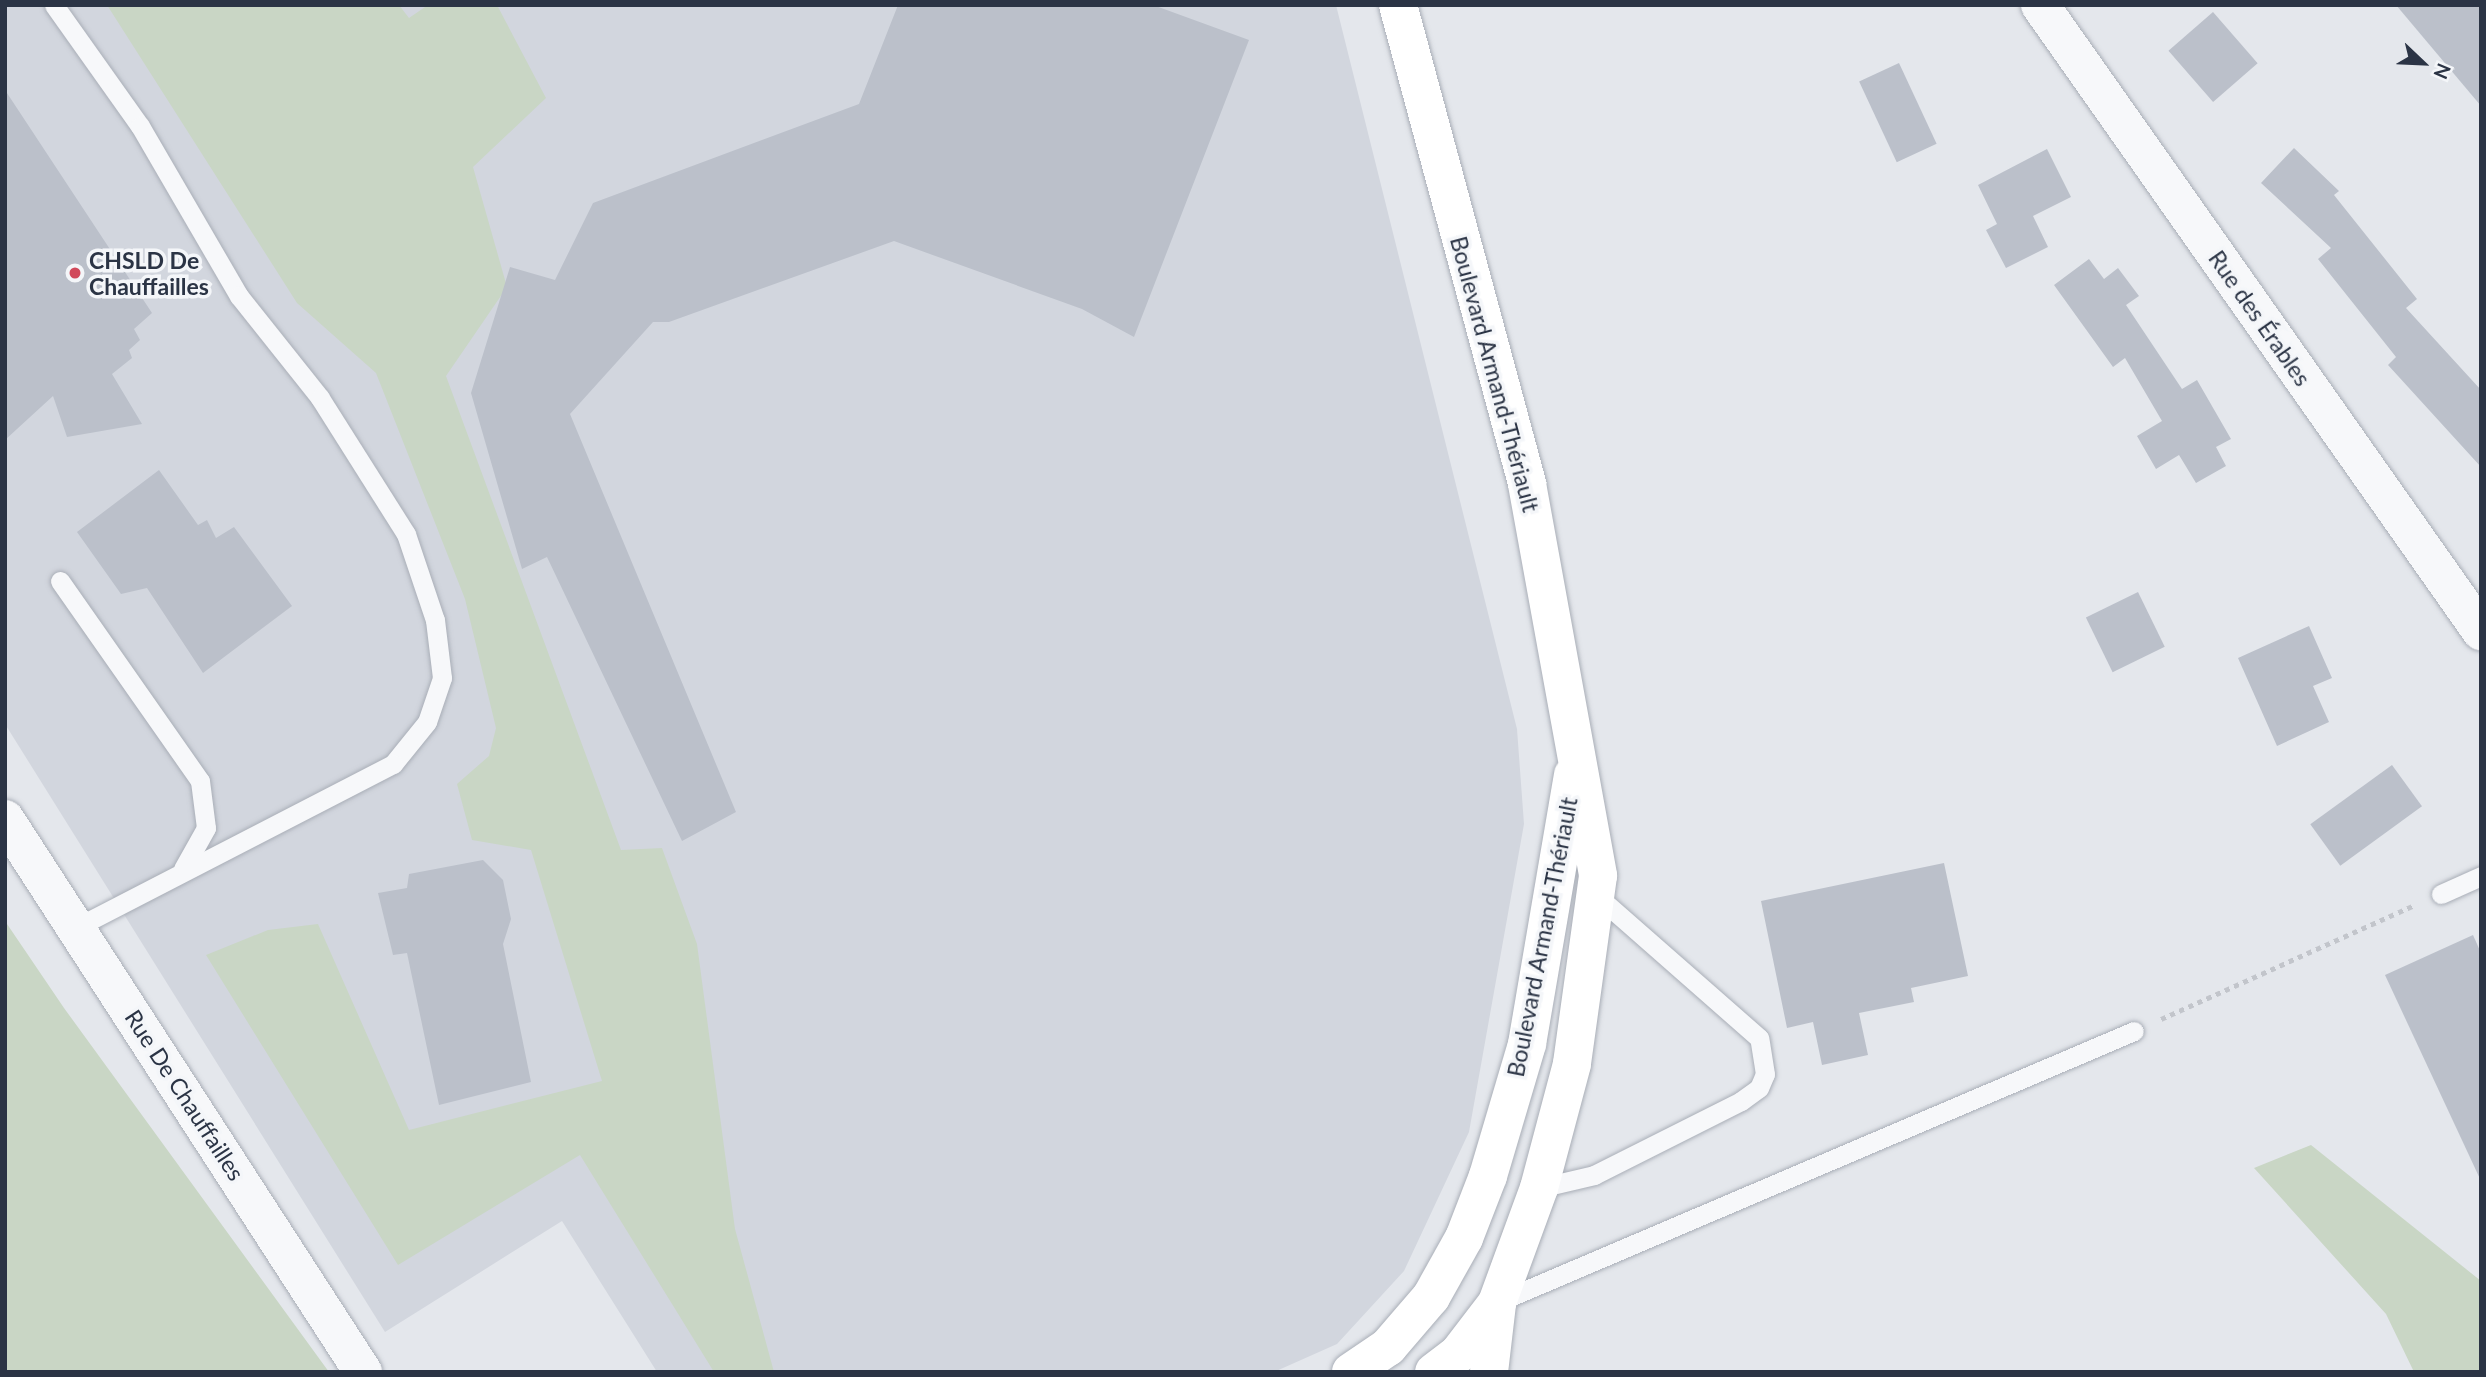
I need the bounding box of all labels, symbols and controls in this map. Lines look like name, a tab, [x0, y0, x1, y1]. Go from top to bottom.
north arrow	[2388, 28, 2458, 98]
text: N	[2429, 60, 2456, 83]
street label: Boulevard Armand-Thériault	[1445, 233, 1545, 515]
street label: Rue des Érables	[2203, 245, 2317, 391]
place label: CHSLD De Chauffailles	[89, 246, 209, 300]
marker: CHSLD De Chauffailles	[67, 265, 83, 281]
street label: Boulevard Armand-Thériault	[1501, 795, 1583, 1079]
street label: Rue De Chauffailles	[120, 1005, 250, 1185]

